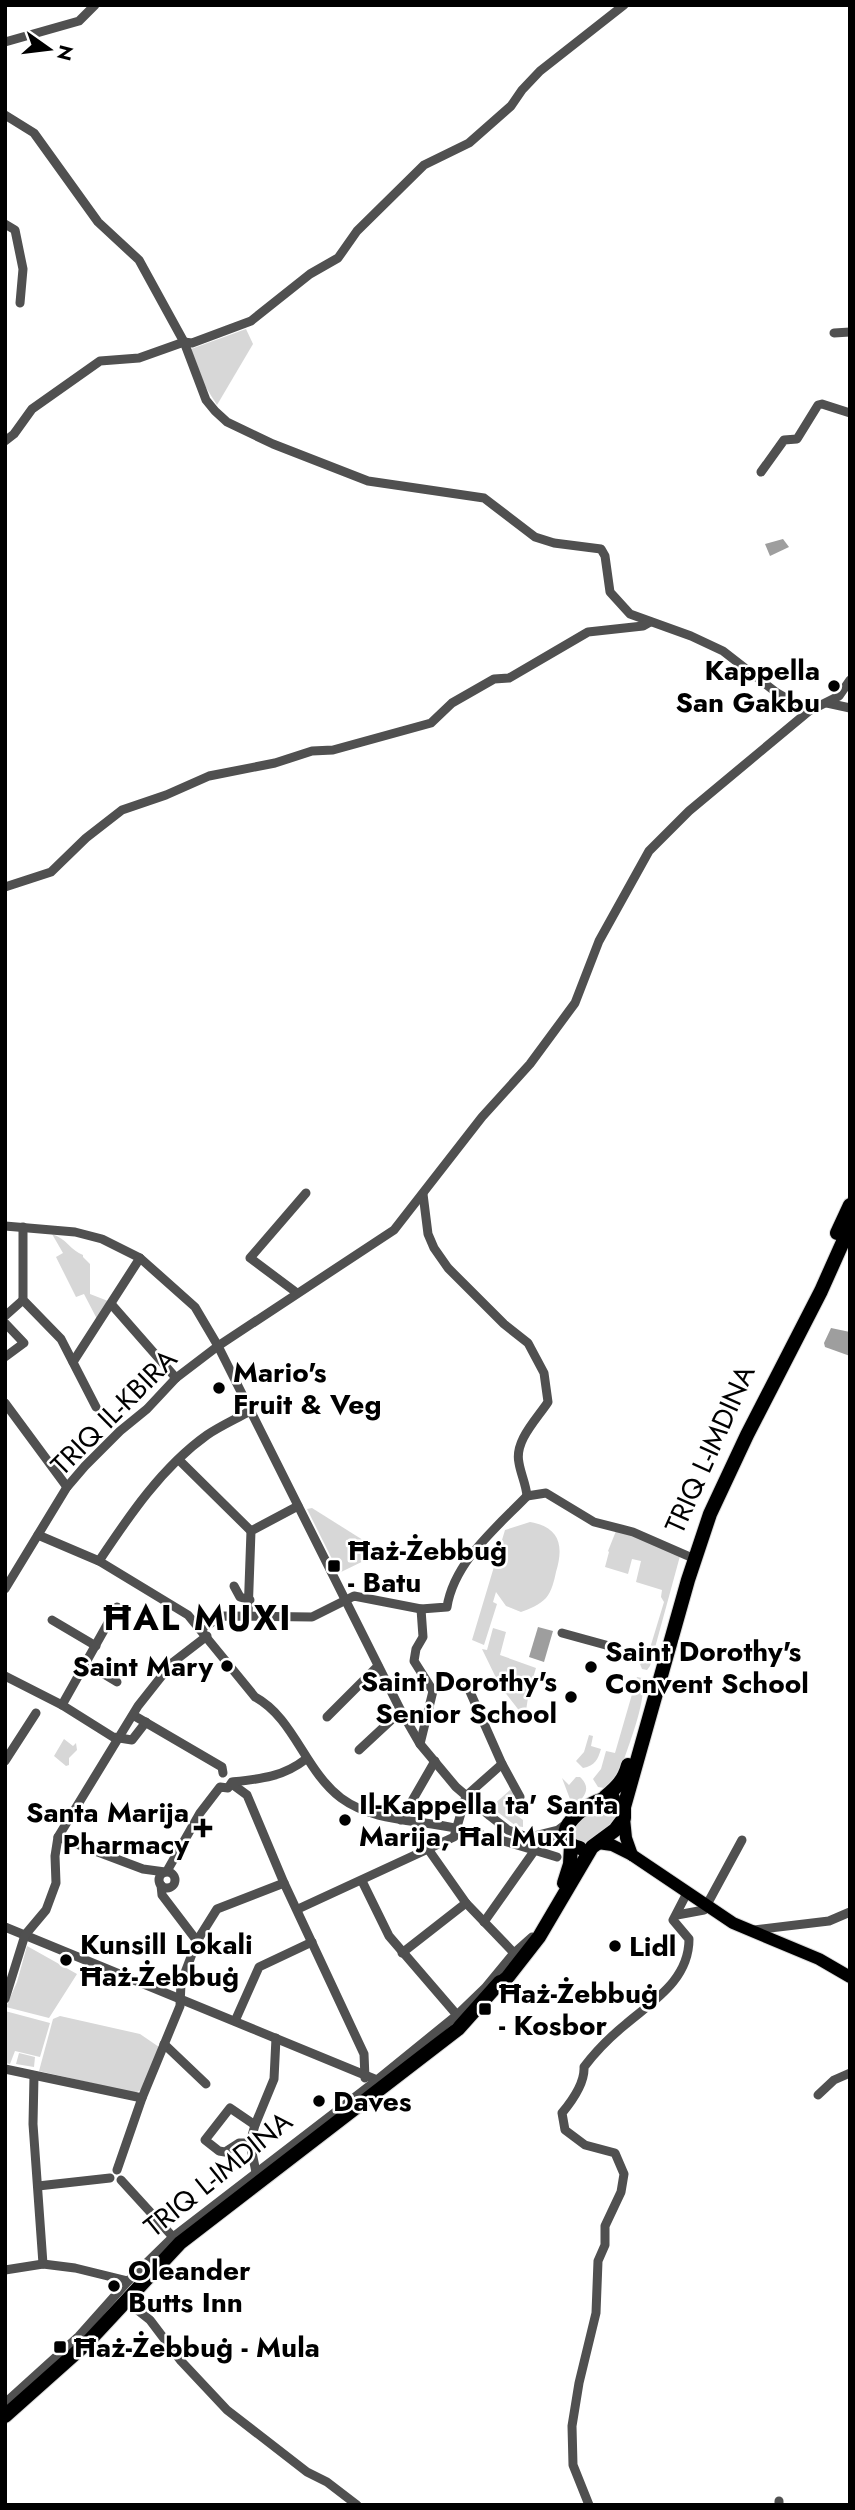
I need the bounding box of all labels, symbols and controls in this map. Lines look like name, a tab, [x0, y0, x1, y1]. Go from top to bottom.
north arrow	[14, 14, 84, 84]
text: N	[50, 42, 80, 64]
place label: Kappella San Gakbu	[675, 650, 820, 723]
marker: Kappella San Gakbu	[826, 678, 842, 694]
street label: TRIQ IL-KBIRA	[42, 1339, 187, 1484]
place label: Mario's Fruit & Veg	[233, 1352, 382, 1425]
street label: TRIQ L-IMDINA	[655, 1358, 766, 1540]
marker: Mario's Fruit & Veg	[211, 1380, 227, 1396]
place label: Ħaż-Żebbuġ - Batu	[348, 1530, 507, 1603]
marker: Ħaż-Żebbuġ - Batu	[326, 1558, 342, 1574]
district label: ĦAL MUXI	[103, 1593, 293, 1643]
place label: Saint Dorothy's Convent School	[605, 1631, 809, 1704]
place label: Saint Mary	[72, 1646, 213, 1687]
marker: Saint Mary	[219, 1658, 235, 1674]
marker: Saint Dorothy's Convent School	[583, 1659, 599, 1675]
place label: Saint Dorothy's Senior School	[361, 1661, 557, 1734]
marker: Saint Dorothy's Senior School	[563, 1689, 579, 1705]
place label: Il-Kappella ta' Santa Marija, Ħal Muxi	[359, 1784, 618, 1857]
place label: Santa Marija Pharmacy	[26, 1792, 189, 1865]
marker: Il-Kappella ta' Santa Marija, Ħal Muxi	[337, 1812, 353, 1828]
marker: Santa Marija Pharmacy	[195, 1820, 211, 1836]
place label: Kunsill Lokali Ħaż-Żebbuġ	[80, 1924, 253, 1997]
place label: Lidl	[629, 1926, 676, 1967]
marker: Lidl	[607, 1938, 623, 1954]
marker: Kunsill Lokali Ħaż-Żebbuġ	[58, 1952, 74, 1968]
place label: Ħaż-Żebbuġ - Kosbor	[499, 1973, 658, 2046]
marker: Ħaż-Żebbuġ - Kosbor	[477, 2001, 493, 2017]
place label: Daves	[333, 2081, 412, 2122]
marker: Daves	[311, 2093, 327, 2109]
street label: TRIQ L-IMDINA	[135, 2101, 301, 2247]
place label: Oleander Butts Inn	[128, 2250, 251, 2323]
marker: Oleander Butts Inn	[106, 2278, 122, 2294]
place label: Ħaż-Żebbuġ - Mula	[74, 2327, 320, 2368]
marker: Ħaż-Żebbuġ - Mula	[52, 2339, 68, 2355]

